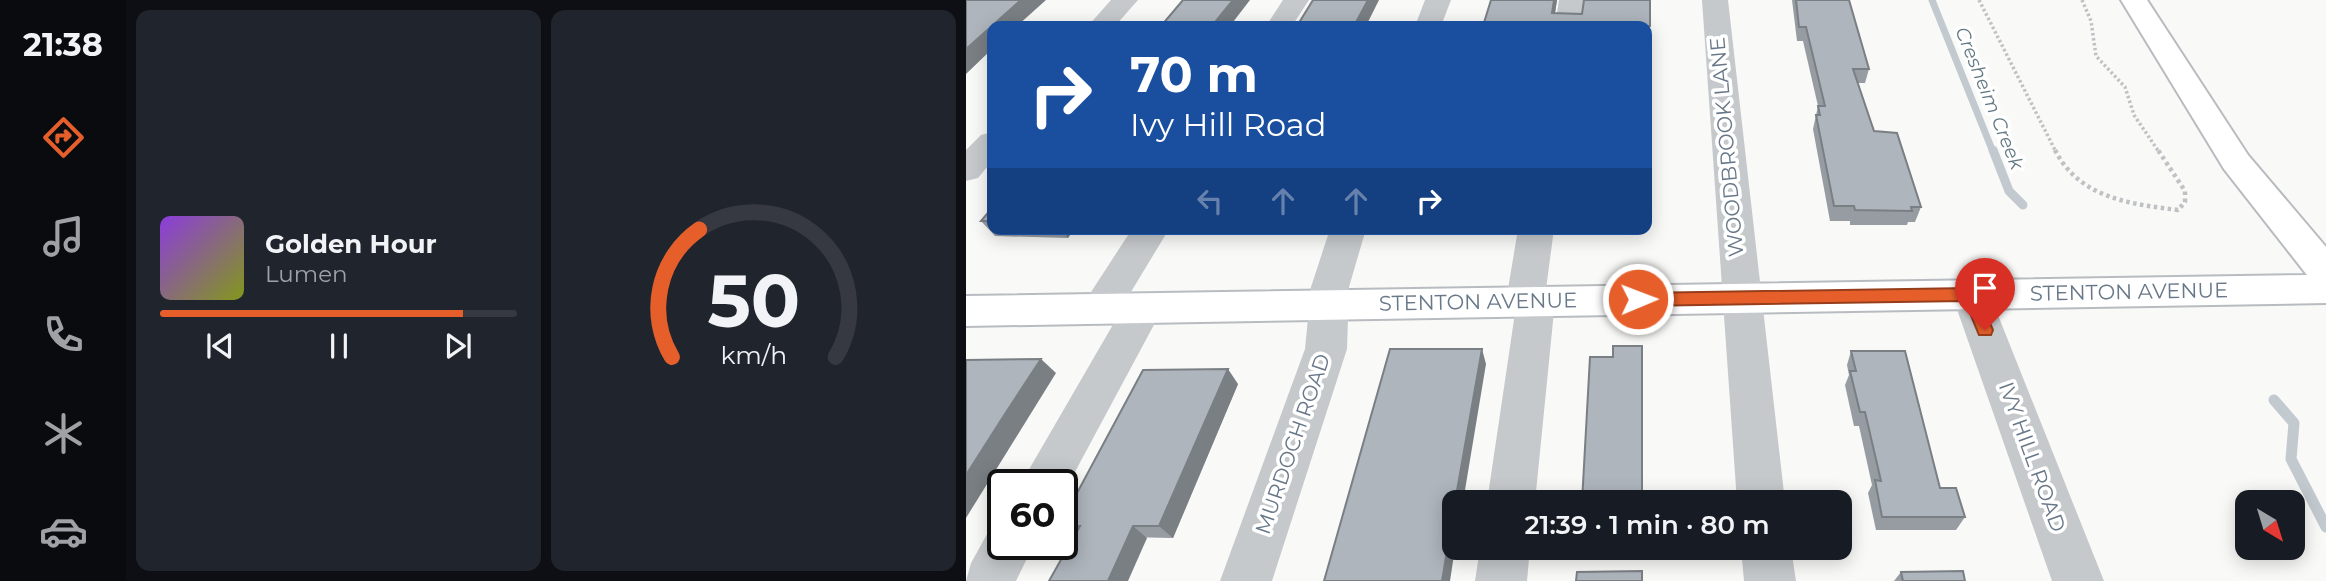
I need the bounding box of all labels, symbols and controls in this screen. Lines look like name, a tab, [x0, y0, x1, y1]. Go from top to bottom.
water label: Cresheim Creek	[1950, 24, 2029, 173]
text: 21:38	[23, 25, 103, 64]
street label: WOODBROOK LANE	[1704, 36, 1749, 258]
text: 70 m	[1130, 45, 1258, 104]
icon: right	[1015, 49, 1106, 140]
text: Ivy Hill Road	[1130, 105, 1326, 144]
icon: directions	[39, 113, 88, 162]
icon: left	[1191, 182, 1229, 220]
icon: ahead	[1264, 182, 1302, 220]
icon: ahead	[1337, 182, 1375, 220]
icon: right	[1410, 182, 1448, 220]
icon: music	[39, 212, 88, 261]
text: Golden Hour	[265, 228, 437, 260]
text: 50	[707, 257, 800, 345]
pin	[1955, 258, 2015, 330]
text: Lumen	[265, 260, 348, 288]
position arrow	[1601, 262, 1675, 336]
icon: arrive	[1966, 269, 2004, 307]
street label: STENTON AVENUE	[2030, 277, 2228, 306]
street label: STENTON AVENUE	[1379, 287, 1577, 316]
icon: phone	[39, 310, 88, 359]
icon: previous	[201, 327, 239, 365]
icon: pause	[320, 327, 358, 365]
icon: next	[439, 327, 477, 365]
text: km/h	[720, 339, 787, 369]
street label: MURDOCH ROAD	[1250, 350, 1335, 537]
street label: IVY HILL ROAD	[1994, 378, 2071, 535]
icon: climate	[39, 409, 88, 458]
speed limit sign: 60	[987, 469, 1078, 560]
north arrow	[2235, 490, 2305, 560]
map controls	[2235, 490, 2305, 560]
icon: car	[39, 507, 88, 556]
text: 21:39 · 1 min · 80 m	[1524, 509, 1770, 541]

